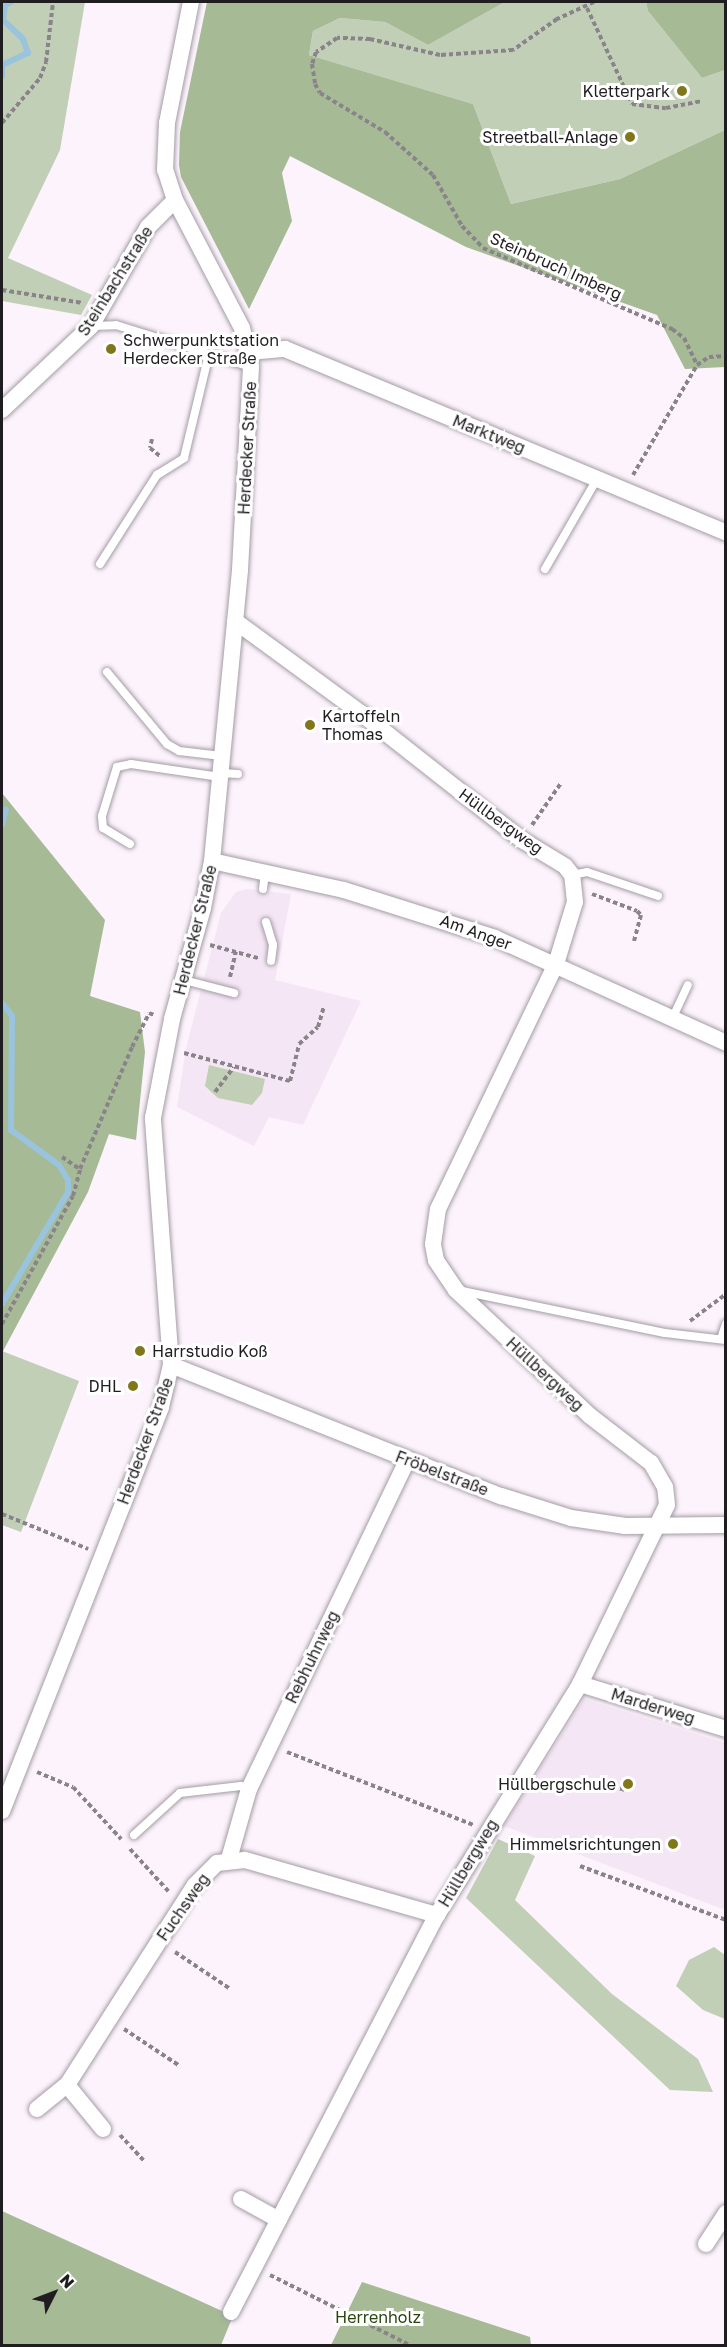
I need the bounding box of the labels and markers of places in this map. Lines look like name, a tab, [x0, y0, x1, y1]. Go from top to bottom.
place label: Kletterpark	[583, 81, 670, 101]
marker: Kletterpark	[675, 84, 689, 98]
place label: Streetball-Anlage	[482, 127, 618, 147]
marker: Streetball-Anlage	[623, 130, 637, 144]
place label: Schwerpunktstation Herdecker Straße	[123, 330, 279, 368]
marker: Schwerpunktstation Herdecker Straße	[104, 342, 118, 356]
place label: Kartoffeln Thomas	[322, 706, 400, 744]
marker: Kartoffeln Thomas	[303, 718, 317, 732]
place label: Harrstudio Koß	[152, 1341, 268, 1361]
marker: Harrstudio Koß	[133, 1344, 147, 1358]
place label: DHL	[89, 1376, 121, 1396]
marker: DHL	[126, 1379, 140, 1393]
place label: Hüllbergschule	[498, 1774, 616, 1794]
marker: Hüllbergschule	[621, 1777, 635, 1791]
place label: Himmelsrichtungen	[510, 1834, 661, 1854]
marker: Himmelsrichtungen	[666, 1837, 680, 1851]

